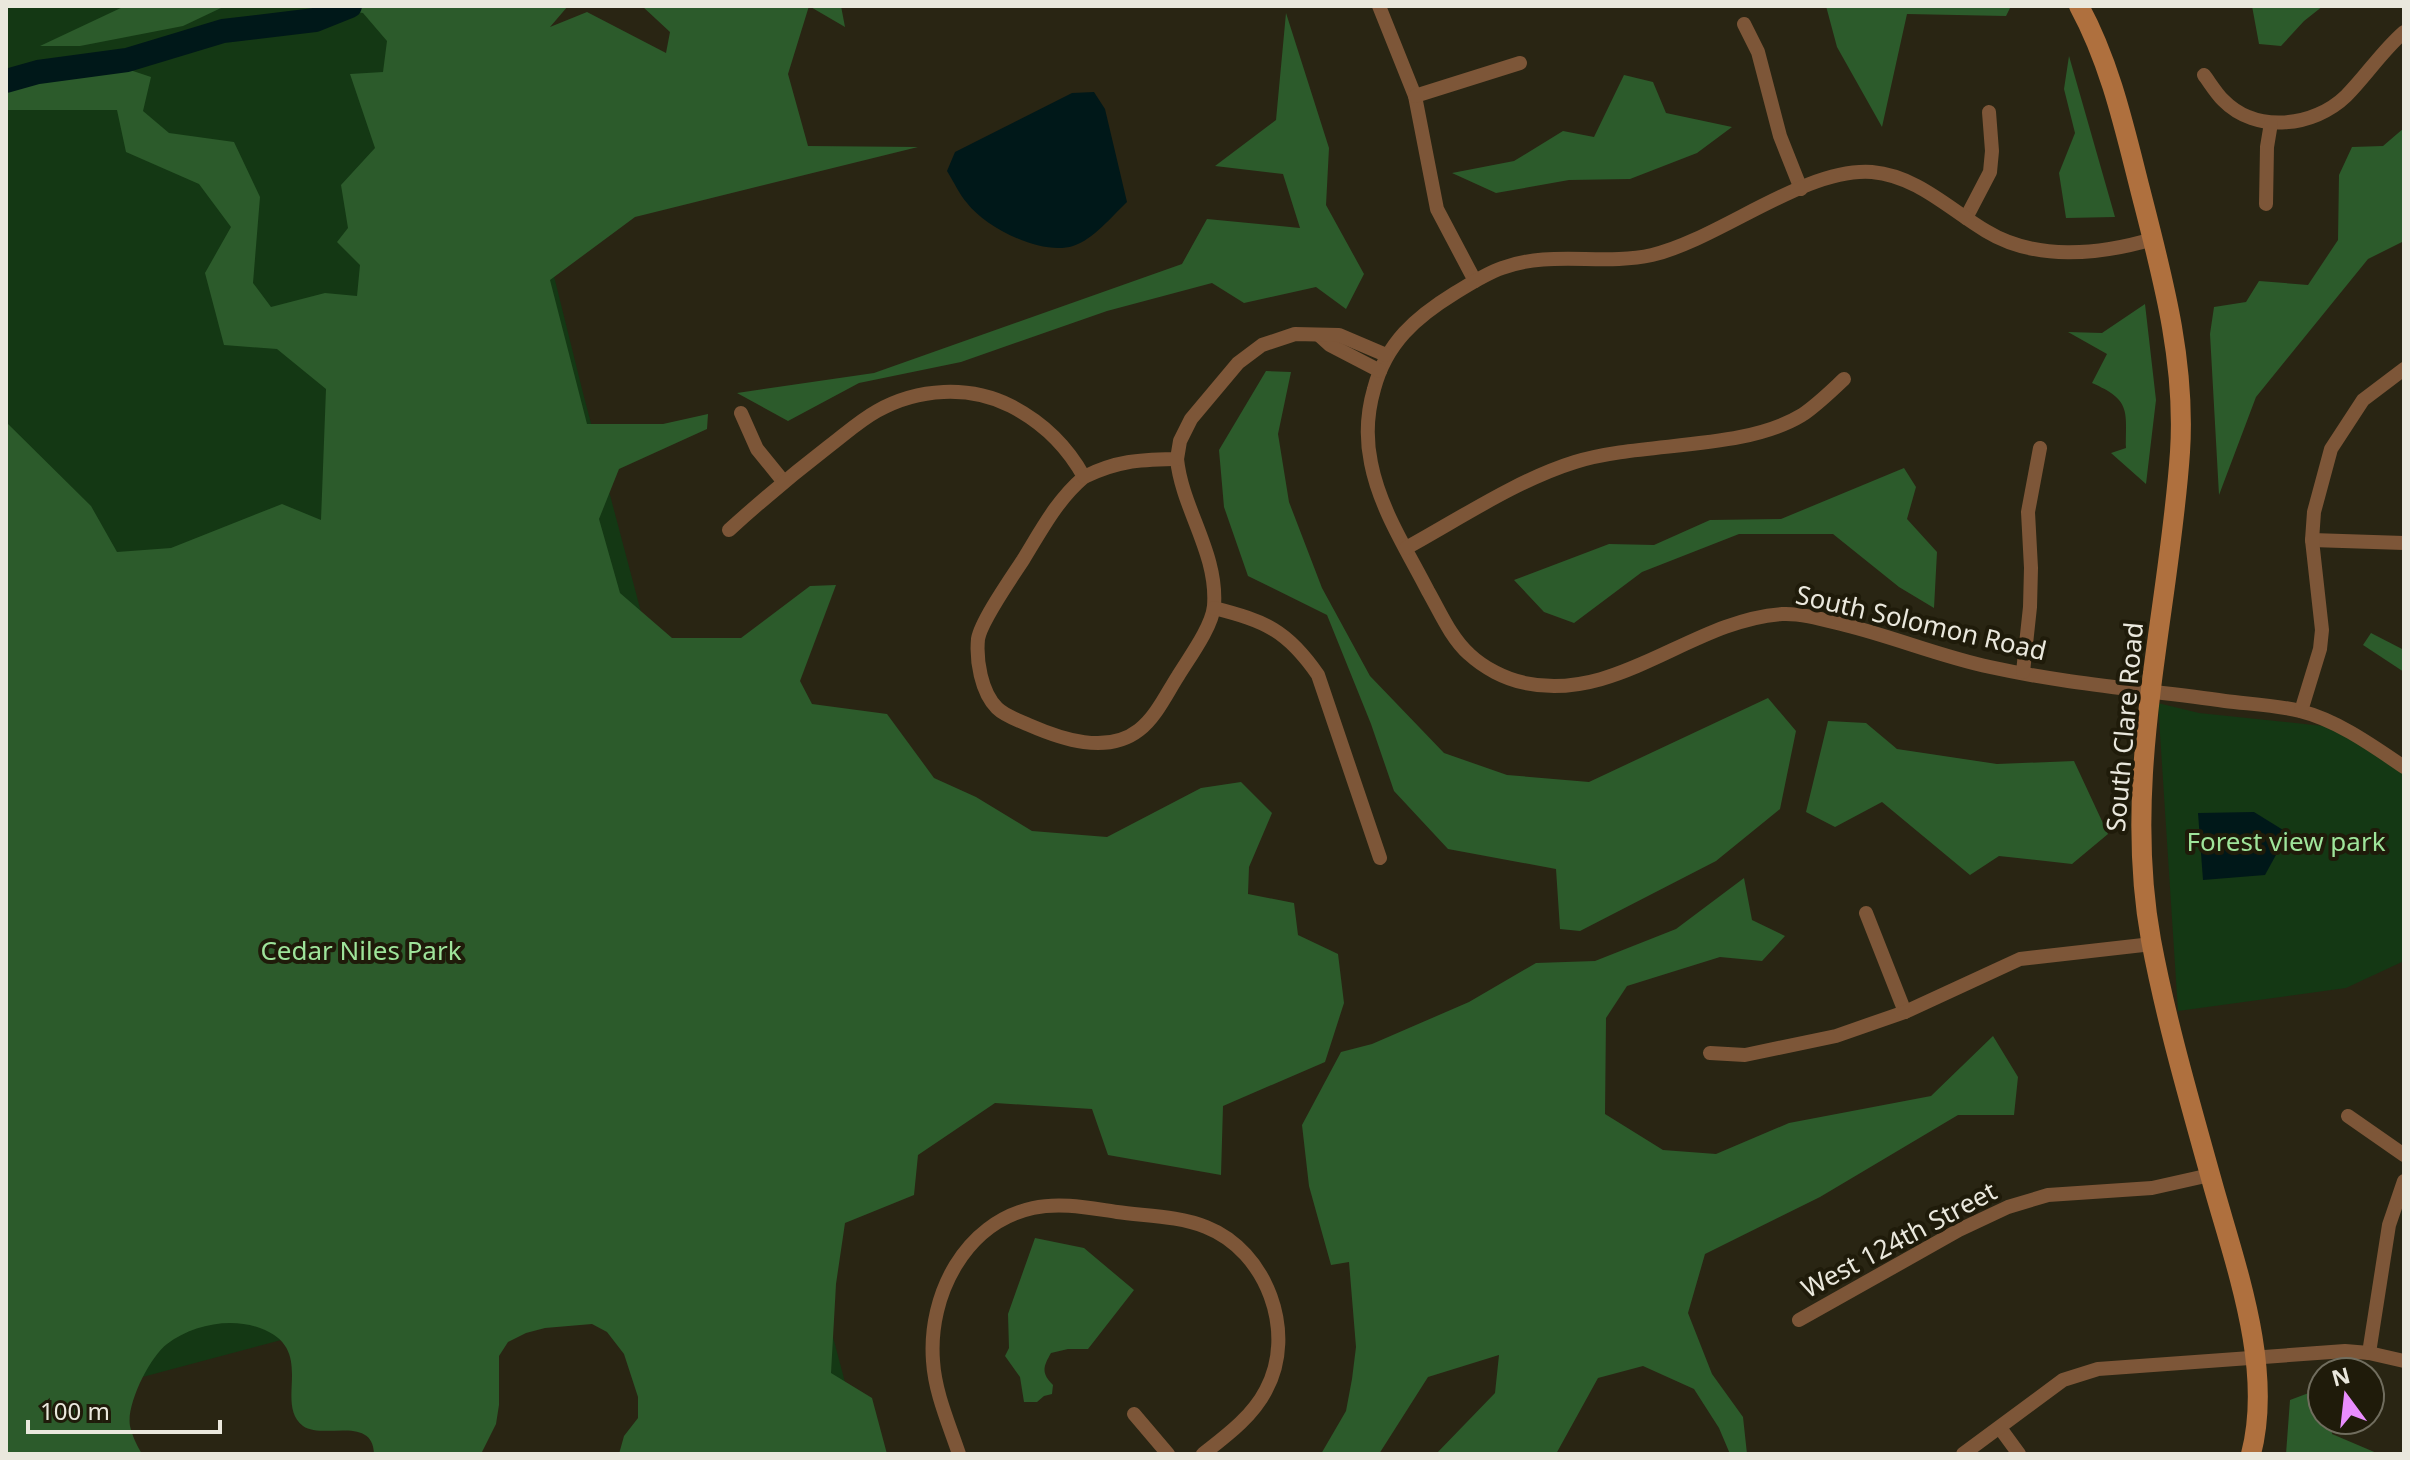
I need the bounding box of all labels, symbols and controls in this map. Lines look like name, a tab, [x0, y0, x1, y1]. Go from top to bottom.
street label: South Solomon Road	[1792, 576, 2050, 668]
street label: South Clare Road	[2097, 621, 2151, 833]
park label: Forest view park	[2186, 823, 2386, 859]
park label: Cedar Niles Park	[260, 932, 462, 968]
street label: West 124th Street	[1795, 1172, 2002, 1306]
north arrow	[2306, 1356, 2386, 1436]
text: N	[2328, 1359, 2353, 1393]
scale bar	[28, 1384, 220, 1434]
text: 100 m	[40, 1394, 110, 1427]

